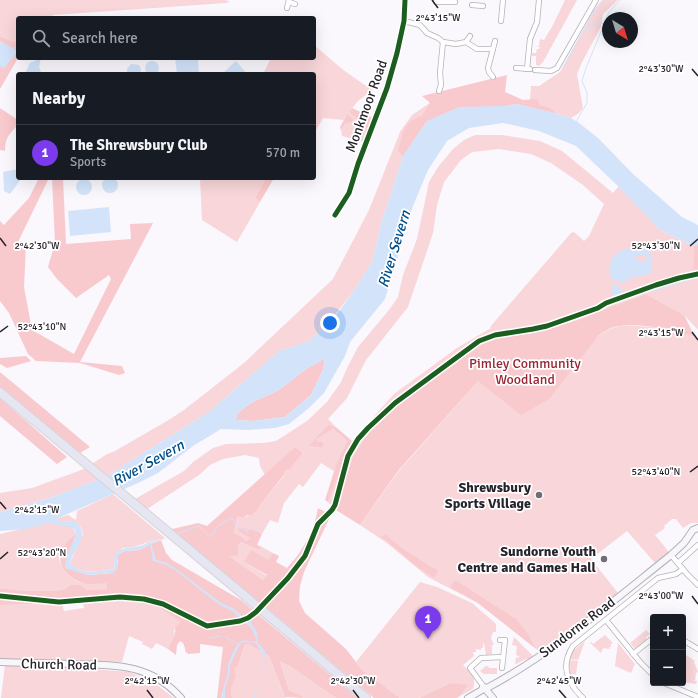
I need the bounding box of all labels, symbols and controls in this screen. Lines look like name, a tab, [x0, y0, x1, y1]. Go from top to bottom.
text: 2°43'15"W	[415, 12, 461, 24]
north arrow	[602, 12, 638, 48]
search box	[16, 16, 316, 60]
icon: search	[30, 27, 52, 49]
text: Search here	[62, 29, 138, 47]
street label: Monkmoor Road	[342, 58, 391, 155]
text: 2°43'30"W	[638, 63, 684, 75]
text: Nearby	[32, 88, 85, 109]
text: The Shrewsbury Club	[70, 136, 207, 154]
text: 1	[41, 145, 49, 161]
text: 570 m	[266, 145, 300, 161]
text: Sports	[70, 154, 106, 170]
water label: River Severn	[374, 208, 414, 290]
text: 2°42'30"W	[14, 240, 60, 252]
text: 52°43'30"N	[632, 240, 680, 252]
your location	[320, 313, 340, 333]
text: 52°43'10"N	[18, 321, 66, 333]
text: 2°43'15"W	[638, 327, 684, 339]
park label: Pimley Community Woodland	[469, 355, 581, 388]
water label: River Severn	[109, 435, 188, 490]
text: 52°43'40"N	[632, 466, 680, 478]
place label: Shrewsbury Sports Village	[445, 479, 531, 512]
marker: Shrewsbury Sports Village	[534, 490, 544, 500]
text: 2°42'15"W	[14, 504, 60, 516]
place label: Sundorne Youth Centre and Games Hall	[458, 543, 597, 576]
text: 52°43'20"N	[18, 547, 66, 559]
marker: Sundorne Youth Centre and Games Hall	[599, 554, 609, 564]
text: 2°43'00"W	[638, 590, 684, 602]
street label: Sundorne Road	[536, 593, 619, 661]
pin: 1	[415, 606, 441, 639]
map controls	[650, 614, 686, 686]
button: +	[650, 614, 686, 650]
button: −	[650, 650, 686, 686]
street label: Church Road	[21, 655, 97, 674]
text: 2°42'15"W	[124, 675, 170, 687]
text: 2°42'30"W	[330, 675, 376, 687]
text: 2°42'45"W	[536, 675, 582, 687]

